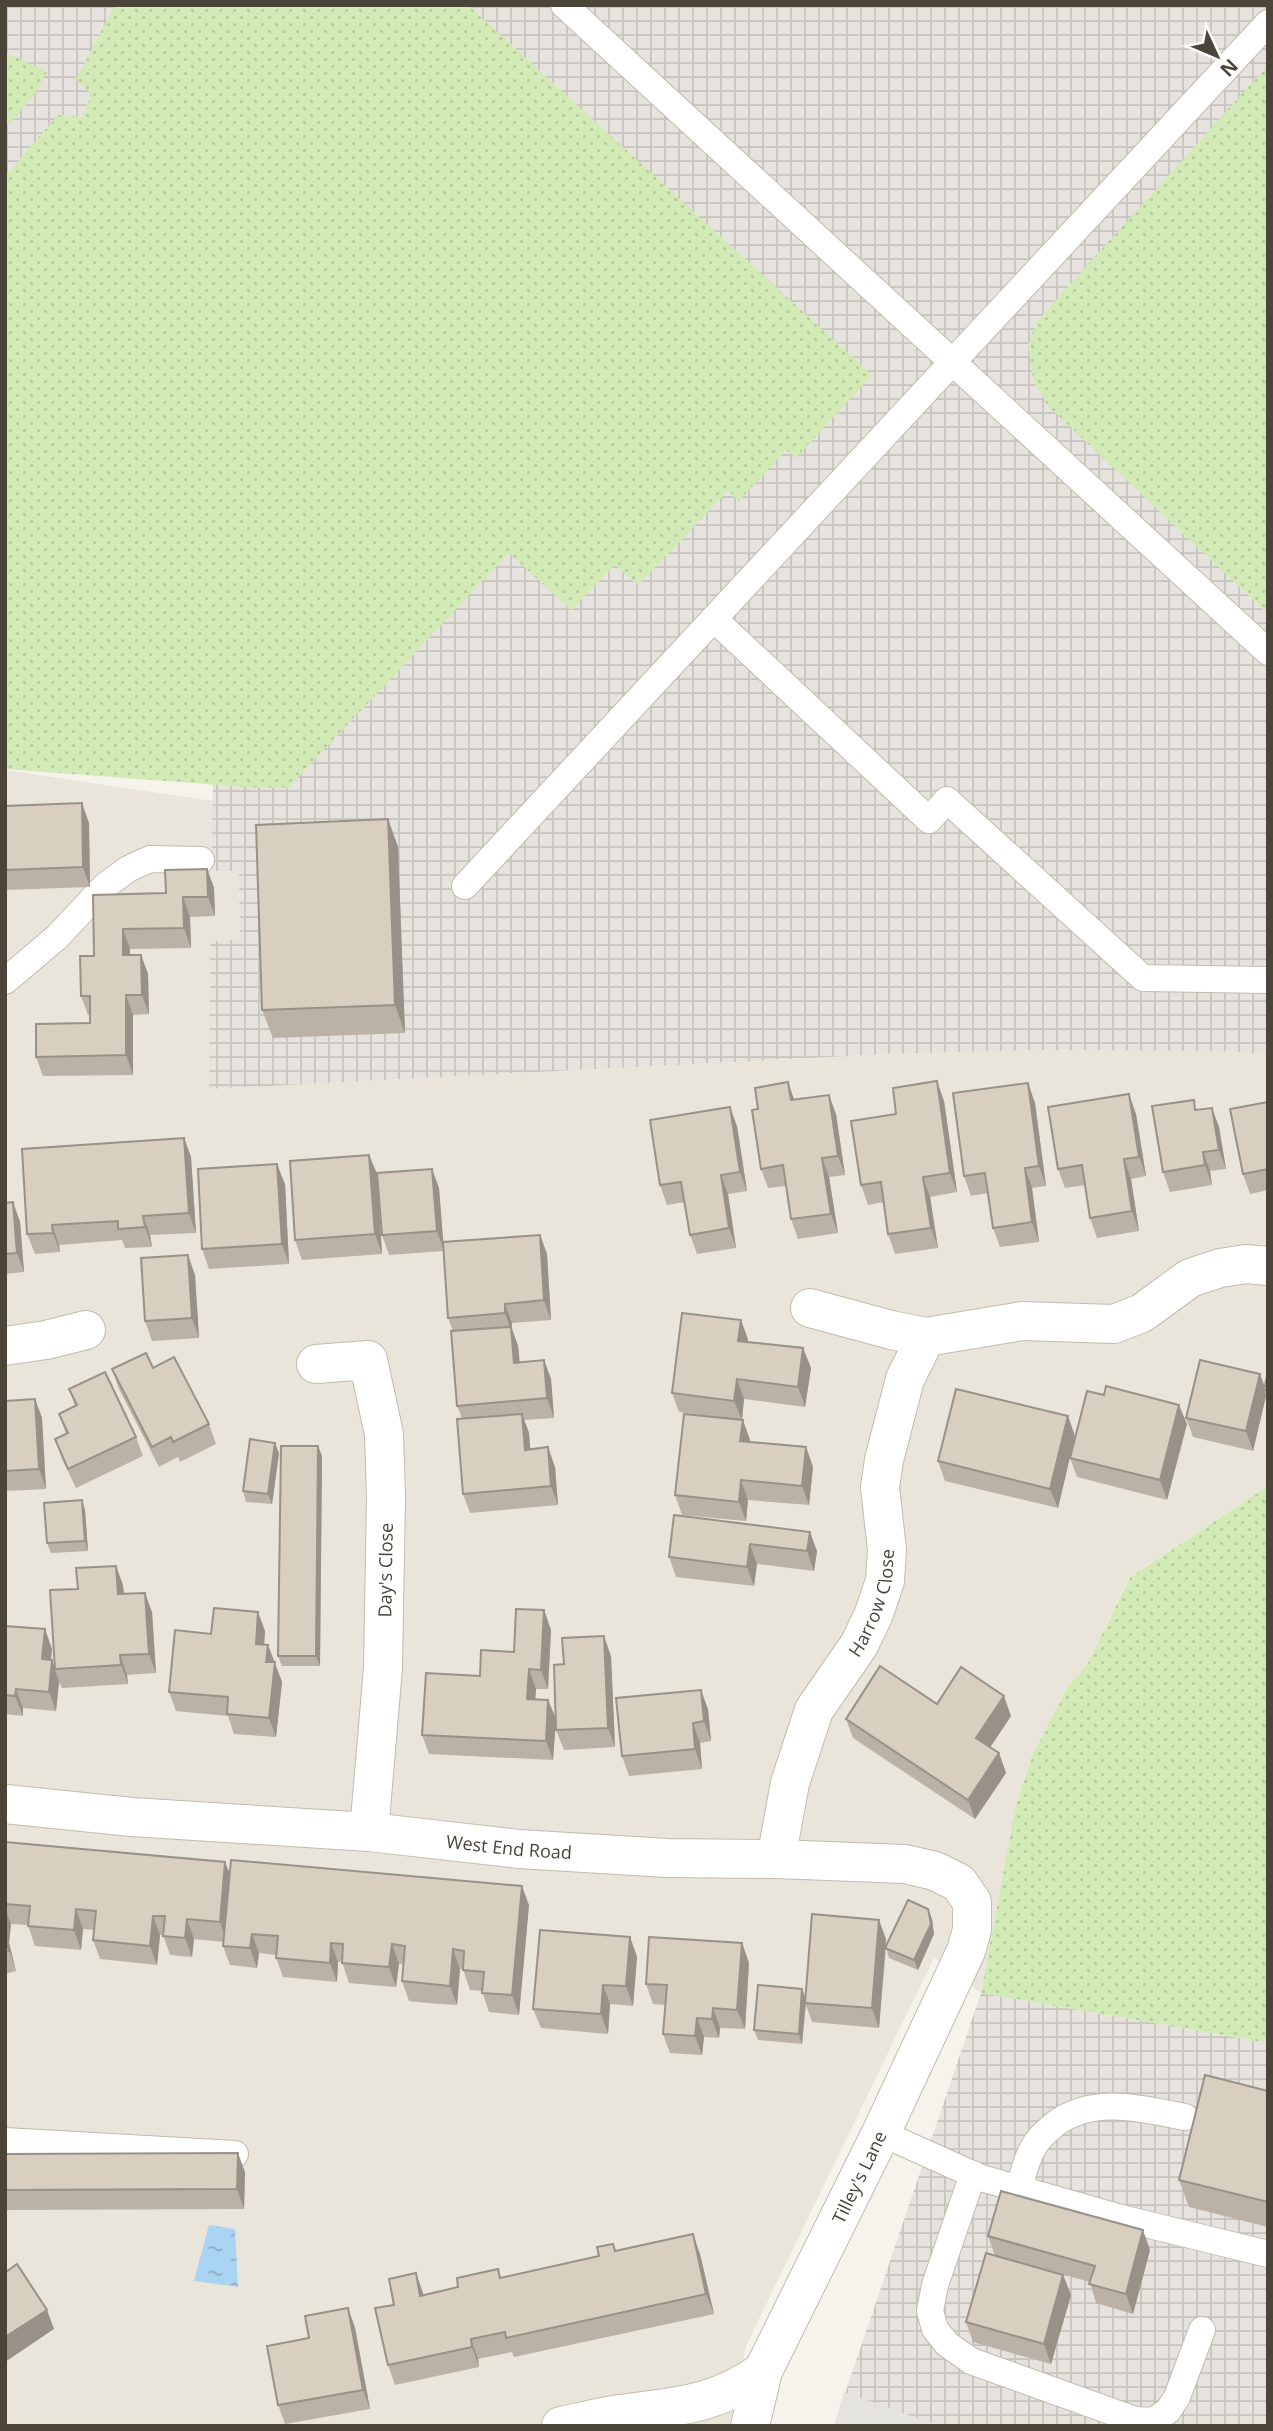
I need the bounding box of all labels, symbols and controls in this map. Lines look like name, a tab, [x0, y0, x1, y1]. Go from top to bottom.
north arrow	[1182, 21, 1252, 91]
text: N	[1215, 53, 1244, 82]
street label: Day's Close	[372, 1522, 398, 1618]
street label: Harrow Close	[843, 1548, 899, 1661]
street label: West End Road	[445, 1829, 573, 1864]
street label: Tilley's Lane	[826, 2127, 892, 2227]

